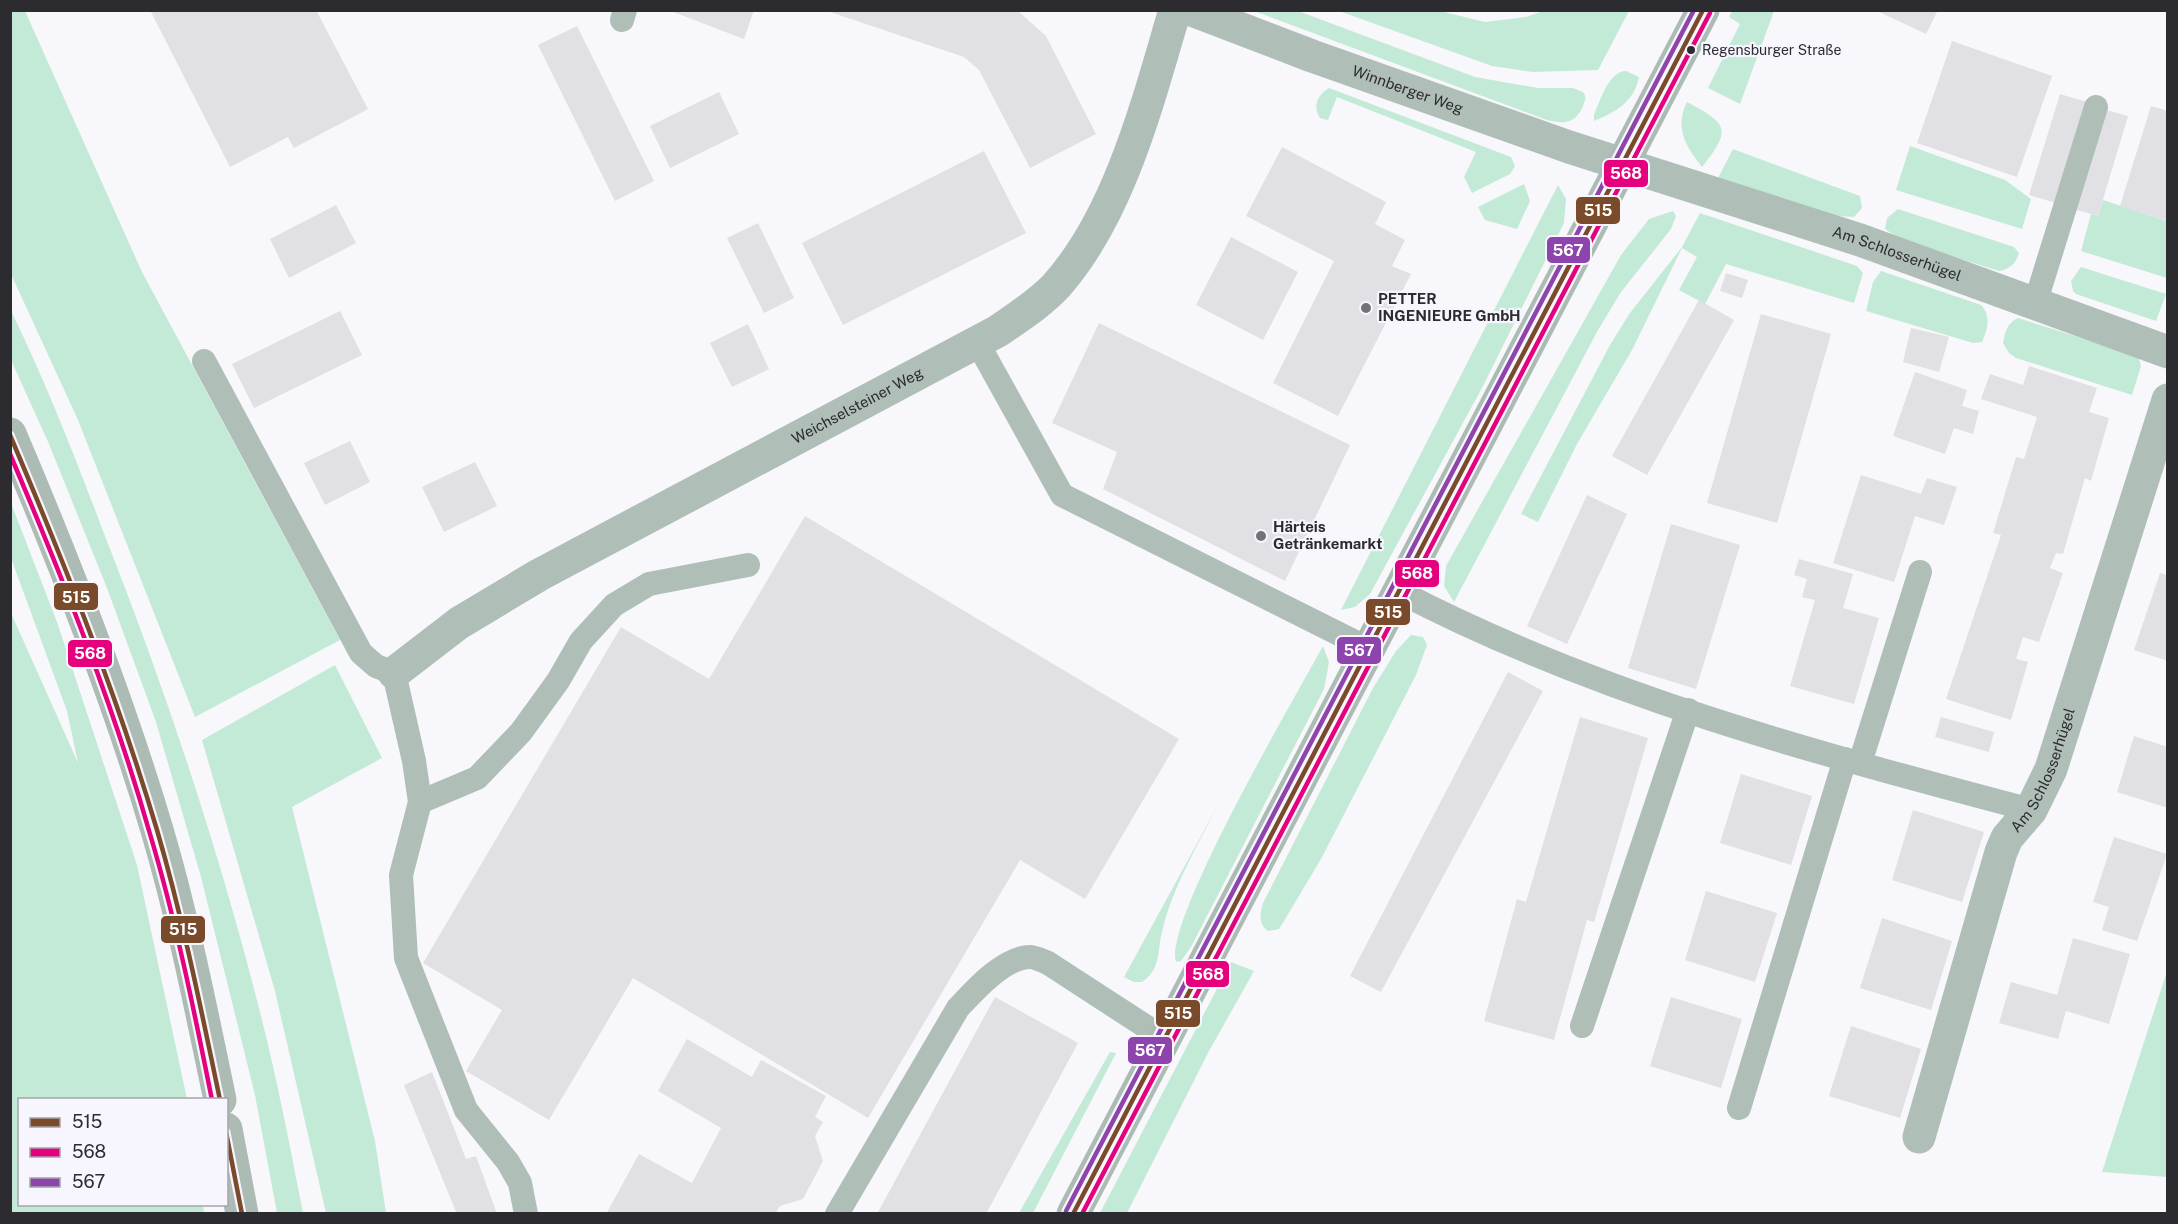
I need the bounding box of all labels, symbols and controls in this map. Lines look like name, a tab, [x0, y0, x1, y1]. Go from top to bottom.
place label: Regensburger Straße	[1702, 42, 1841, 58]
marker: Regensburger Straße	[1685, 44, 1697, 56]
street label: Winnberger Weg	[1350, 62, 1466, 117]
line badge: 568	[1603, 159, 1649, 188]
text: 568	[1610, 164, 1642, 183]
line badge: 515	[1575, 196, 1621, 225]
text: 515	[1584, 201, 1612, 220]
street label: Am Schlosserhügel	[1830, 223, 1964, 284]
line badge: 567	[1546, 236, 1591, 264]
text: 567	[1552, 241, 1584, 260]
place label: PETTER INGENIEURE GmbH	[1378, 290, 1521, 324]
marker: PETTER INGENIEURE GmbH	[1359, 301, 1373, 315]
street label: Weichselsteiner Weg	[789, 363, 926, 447]
place label: Härteis Getränkemarkt	[1273, 518, 1382, 552]
marker: Härteis Getränkemarkt	[1254, 529, 1268, 543]
line badge: 568	[1394, 559, 1440, 588]
text: 568	[1401, 564, 1433, 583]
line badge: 515	[53, 582, 99, 611]
text: 515	[62, 588, 90, 607]
line badge: 515	[1365, 598, 1411, 626]
text: 515	[1374, 603, 1402, 622]
line badge: 567	[1336, 636, 1382, 665]
line badge: 568	[67, 639, 113, 668]
text: 567	[1343, 641, 1375, 660]
text: 568	[74, 644, 106, 663]
street label: Am Schlosserhügel	[2007, 706, 2078, 835]
line badge: 515	[160, 915, 206, 944]
text: 515	[169, 920, 197, 939]
line badge: 568	[1185, 960, 1230, 988]
text: 568	[1192, 965, 1224, 984]
line badge: 515	[1155, 999, 1201, 1028]
text: 515	[1164, 1004, 1192, 1023]
line badge: 567	[1127, 1036, 1173, 1065]
text: 567	[1134, 1041, 1166, 1060]
legend	[18, 1098, 228, 1206]
text: 515	[72, 1111, 102, 1132]
text: 568	[72, 1141, 106, 1162]
text: 567	[72, 1171, 105, 1192]

